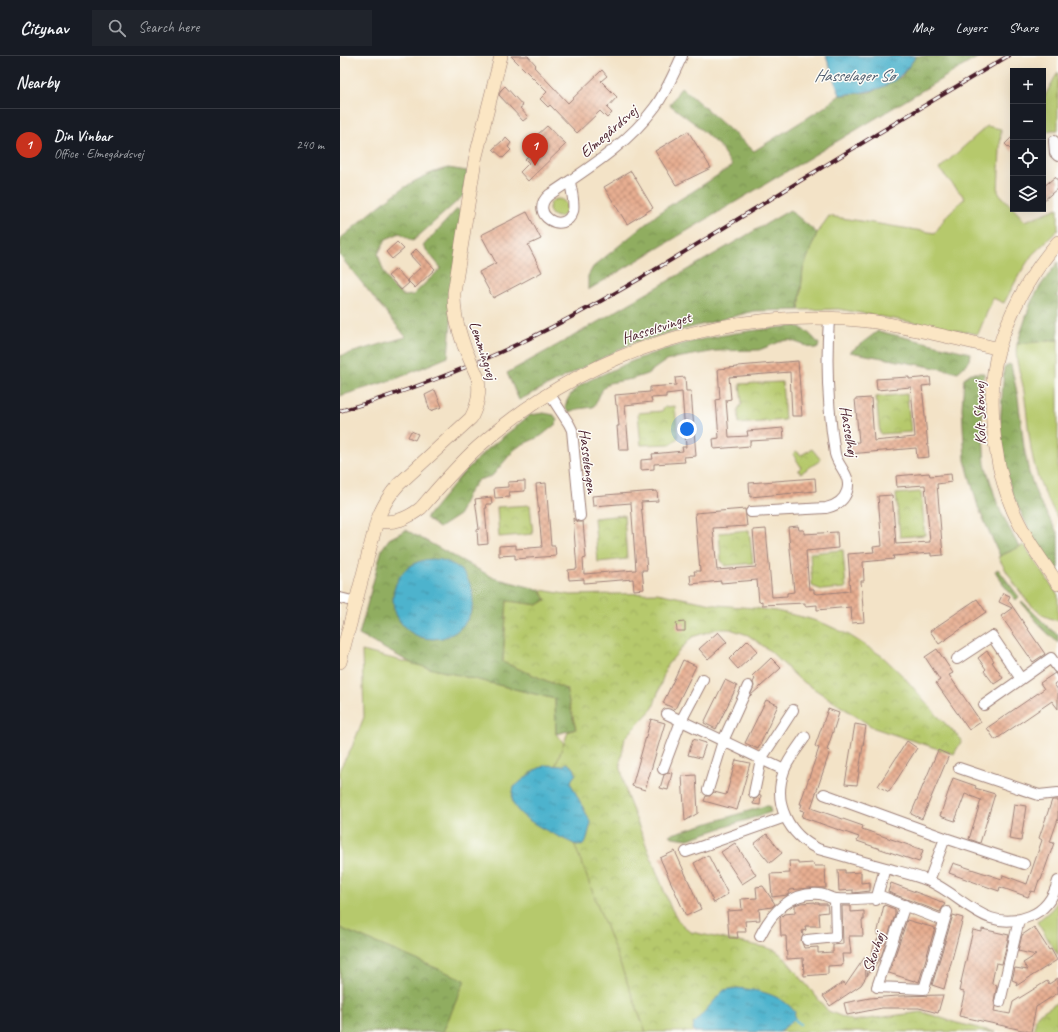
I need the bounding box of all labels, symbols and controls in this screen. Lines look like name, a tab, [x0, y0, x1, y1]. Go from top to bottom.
search box	[92, 10, 372, 46]
text: Citynav	[20, 16, 68, 40]
icon: search	[106, 17, 128, 39]
text: Search here	[138, 18, 199, 37]
text: Map	[912, 19, 934, 36]
text: Layers	[956, 19, 987, 36]
text: Share	[1009, 19, 1038, 36]
water label: Hasselager Sø	[814, 65, 898, 86]
map controls	[1010, 68, 1046, 212]
button: +	[1010, 68, 1046, 104]
text: Nearby	[16, 72, 59, 93]
street label: Elmegårdsvej	[576, 99, 644, 162]
button: −	[1010, 104, 1046, 140]
text: Din Vinbar	[54, 127, 112, 146]
pin: 1	[522, 133, 548, 166]
text: 1	[26, 137, 32, 153]
text: 240 m	[296, 137, 324, 153]
button: locate	[1010, 140, 1046, 176]
text: Office · Elmegårdsvej	[54, 146, 143, 162]
button: layers	[1010, 176, 1046, 212]
street label: Hasselsvinget	[619, 307, 695, 349]
street label: Lemmingvej	[464, 318, 502, 384]
street label: Kolt Skovvej	[969, 380, 991, 445]
street label: Hasselhøj	[835, 404, 863, 460]
your location	[677, 419, 697, 439]
street label: Hasselengen	[574, 427, 602, 496]
street label: Skovhøj	[858, 928, 891, 975]

